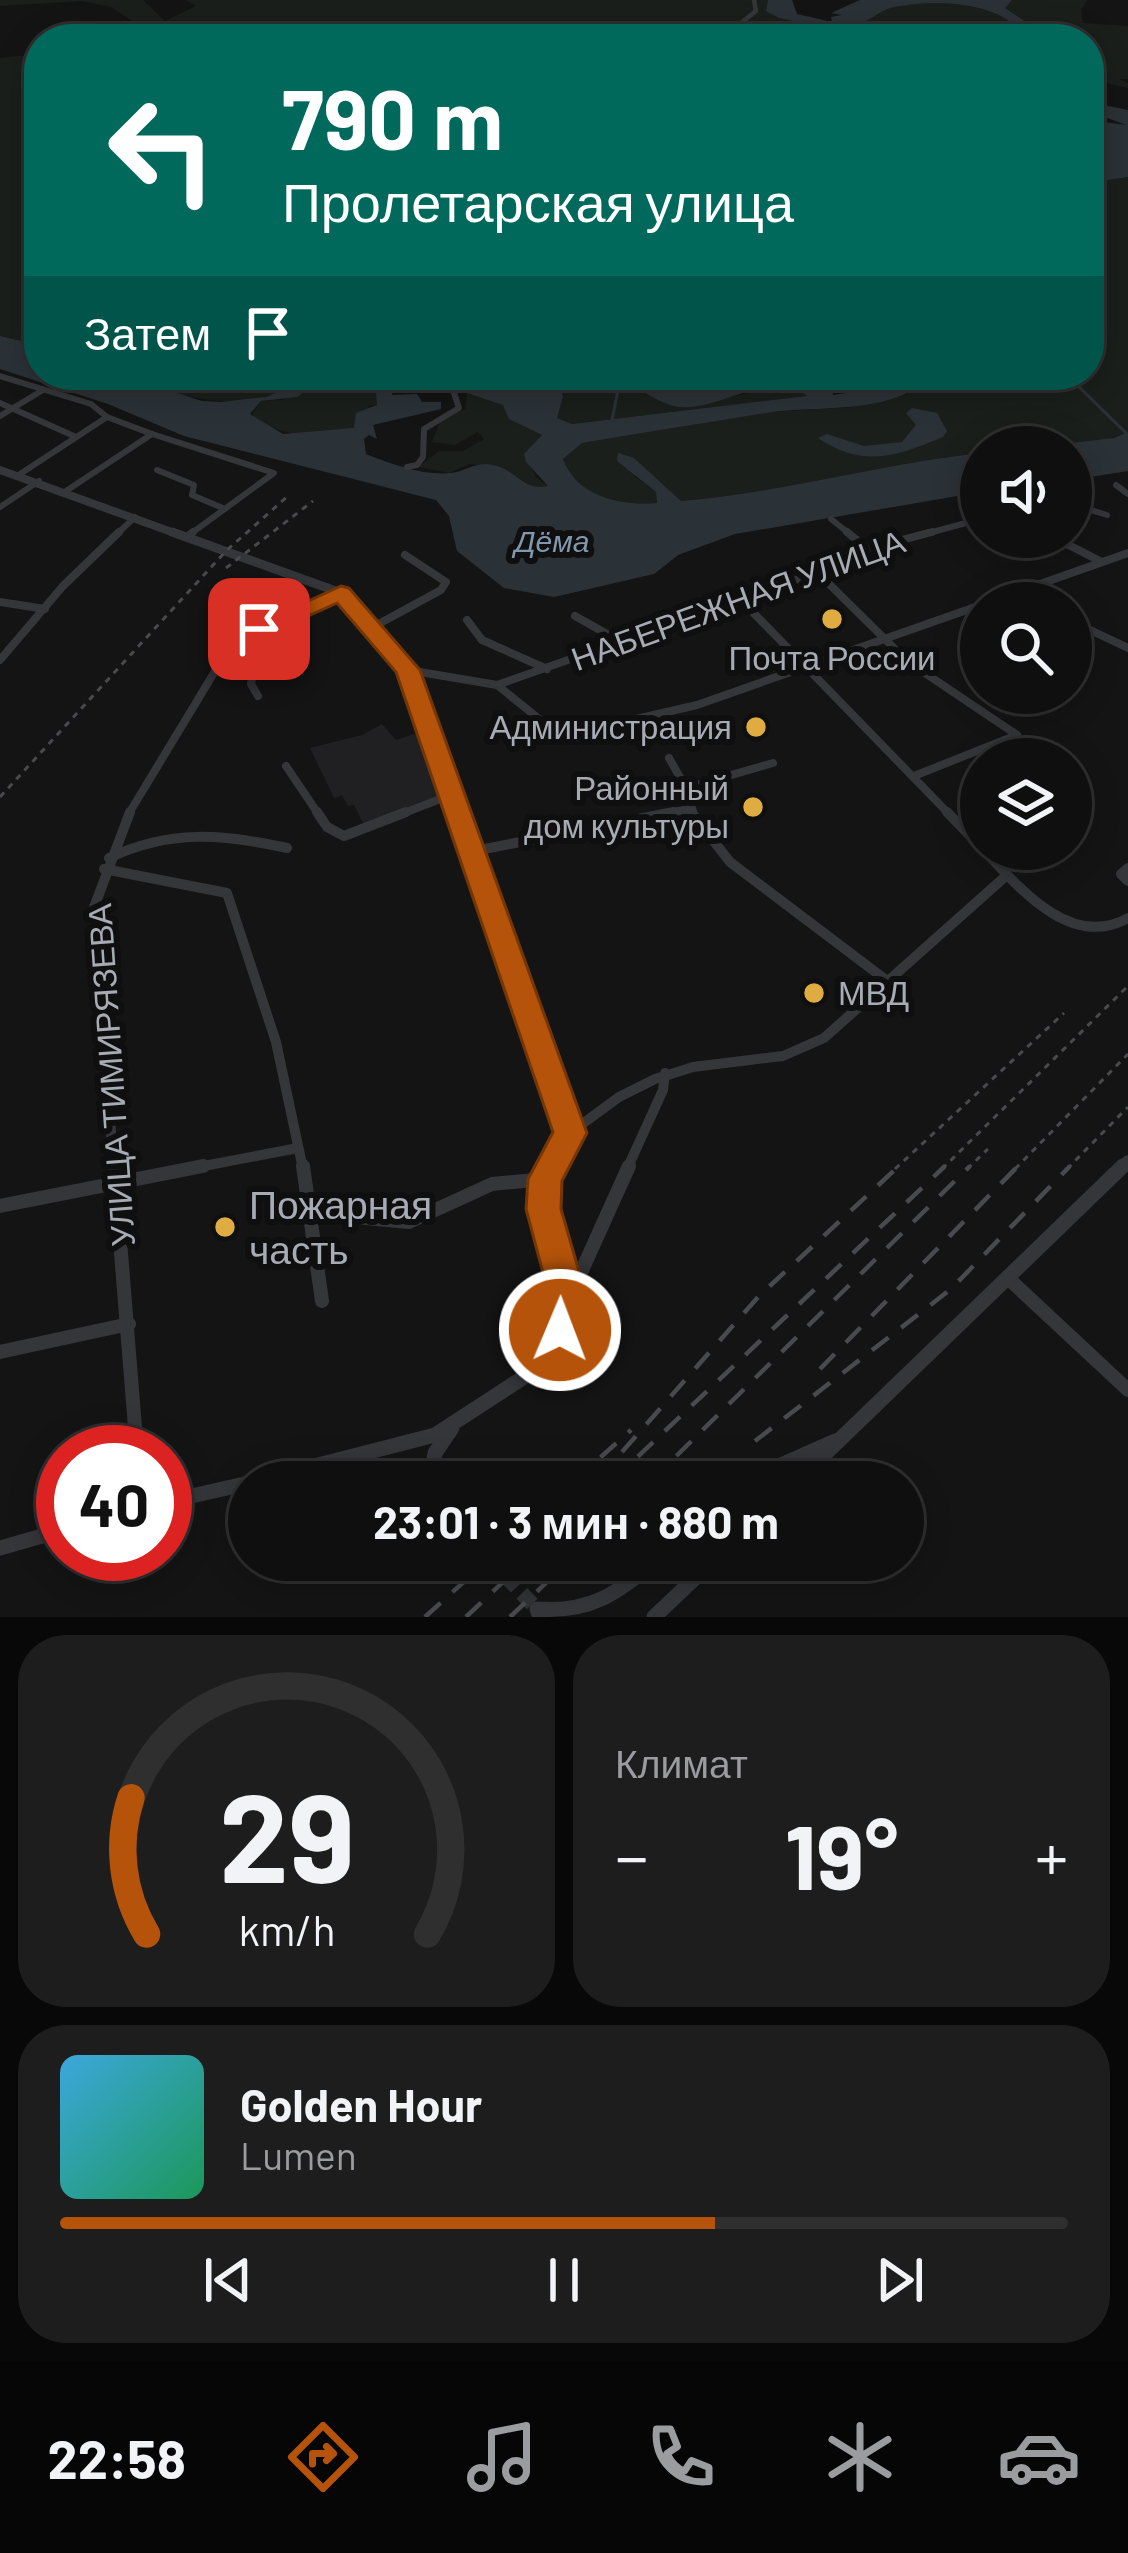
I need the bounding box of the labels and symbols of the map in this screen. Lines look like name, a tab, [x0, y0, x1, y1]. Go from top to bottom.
street label: НАБЕРЕЖНАЯ УЛИЦА	[565, 520, 910, 678]
water label: Дёма	[511, 522, 590, 558]
pin	[208, 578, 310, 680]
marker: Почта России	[819, 606, 845, 632]
place label: Почта России	[728, 637, 936, 677]
place label: Администрация	[489, 706, 732, 746]
marker: Администрация	[743, 714, 769, 740]
place label: Районный дом культуры	[524, 767, 729, 845]
marker: Районный дом культуры	[740, 794, 766, 820]
street label: УЛИЦА ТИМИРЯЗЕВА	[78, 902, 142, 1248]
place label: МВД	[838, 972, 909, 1012]
marker: МВД	[801, 980, 827, 1006]
place label: Пожарная часть	[249, 1180, 432, 1272]
marker: Пожарная часть	[212, 1214, 238, 1240]
position arrow	[497, 1267, 623, 1393]
speed limit sign: 40	[36, 1425, 192, 1581]

